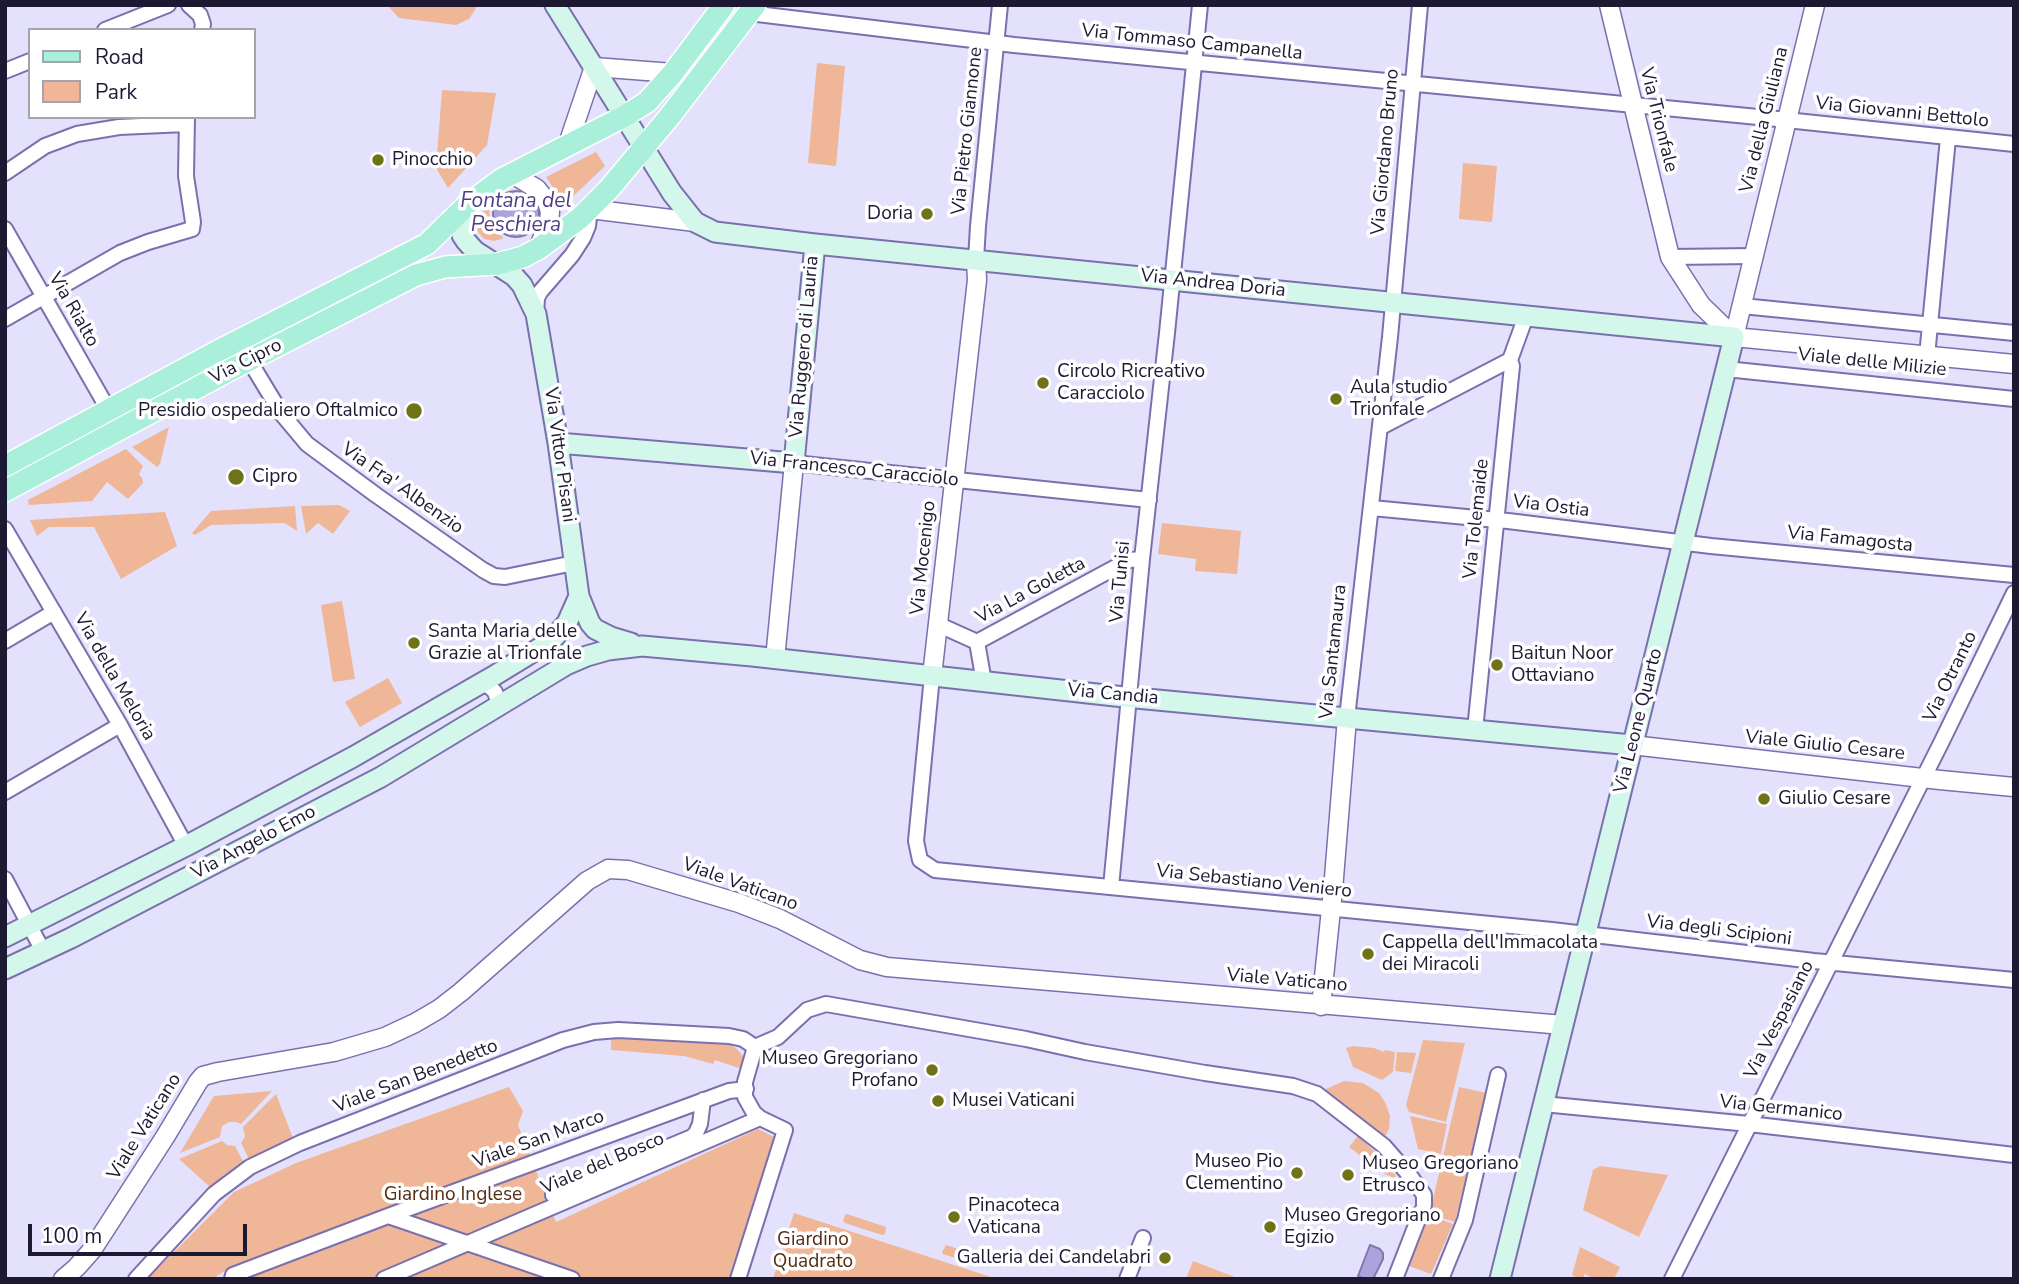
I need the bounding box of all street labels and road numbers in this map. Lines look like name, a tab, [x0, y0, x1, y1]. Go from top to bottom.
street label: Via Tommaso Campanella	[1080, 20, 1304, 66]
street label: Via della Giuliana	[1736, 45, 1794, 195]
street label: Via Pietro Giannone	[948, 46, 988, 216]
street label: Via Trionfale	[1634, 65, 1682, 175]
street label: Via Giordano Bruno	[1367, 68, 1405, 236]
street label: Via Giovanni Bettolo	[1814, 93, 1990, 133]
street label: Via Ruggero di Lauria	[786, 255, 824, 439]
street label: Via Andrea Doria	[1139, 265, 1287, 303]
street label: Via Rialto	[43, 269, 103, 351]
street label: Via Cipro	[206, 334, 286, 390]
street label: Viale delle Milizie	[1797, 344, 1947, 382]
street label: Via Vittor Pisani	[538, 386, 580, 524]
street label: Via Fra' Albenzio	[337, 438, 467, 540]
street label: Via Francesco Caracciolo	[748, 448, 960, 492]
street label: Via Tolemaide	[1459, 458, 1495, 580]
street label: Via Ostia	[1511, 491, 1591, 523]
street label: Via Mocenigo	[907, 500, 941, 616]
street label: Via Famagosta	[1786, 522, 1914, 558]
street label: Via Tunisi	[1106, 540, 1136, 624]
street label: Via La Goletta	[972, 553, 1090, 629]
street label: Via Santamaura	[1316, 583, 1352, 721]
street label: Via della Meloria	[68, 609, 160, 745]
street label: Via Otranto	[1919, 628, 1983, 726]
street label: Via Leone Quarto	[1610, 646, 1668, 796]
street label: Via Candia	[1067, 680, 1159, 710]
street label: Viale Giulio Cesare	[1744, 726, 1906, 766]
street label: Via Angelo Emo	[188, 801, 320, 885]
street label: Viale Vaticano	[679, 854, 801, 916]
street label: Via Sebastiano Veniero	[1155, 860, 1353, 904]
street label: Via degli Scipioni	[1645, 911, 1793, 951]
street label: Via Vespasiano	[1740, 957, 1820, 1083]
street label: Viale Vaticano	[1226, 964, 1348, 998]
street label: Viale San Benedetto	[331, 1035, 501, 1119]
street label: Viale Vaticano	[103, 1069, 187, 1185]
street label: Via Germanico	[1718, 1091, 1844, 1127]
street label: Viale San Marco	[470, 1106, 608, 1174]
street label: Viale del Bosco	[538, 1128, 668, 1200]

